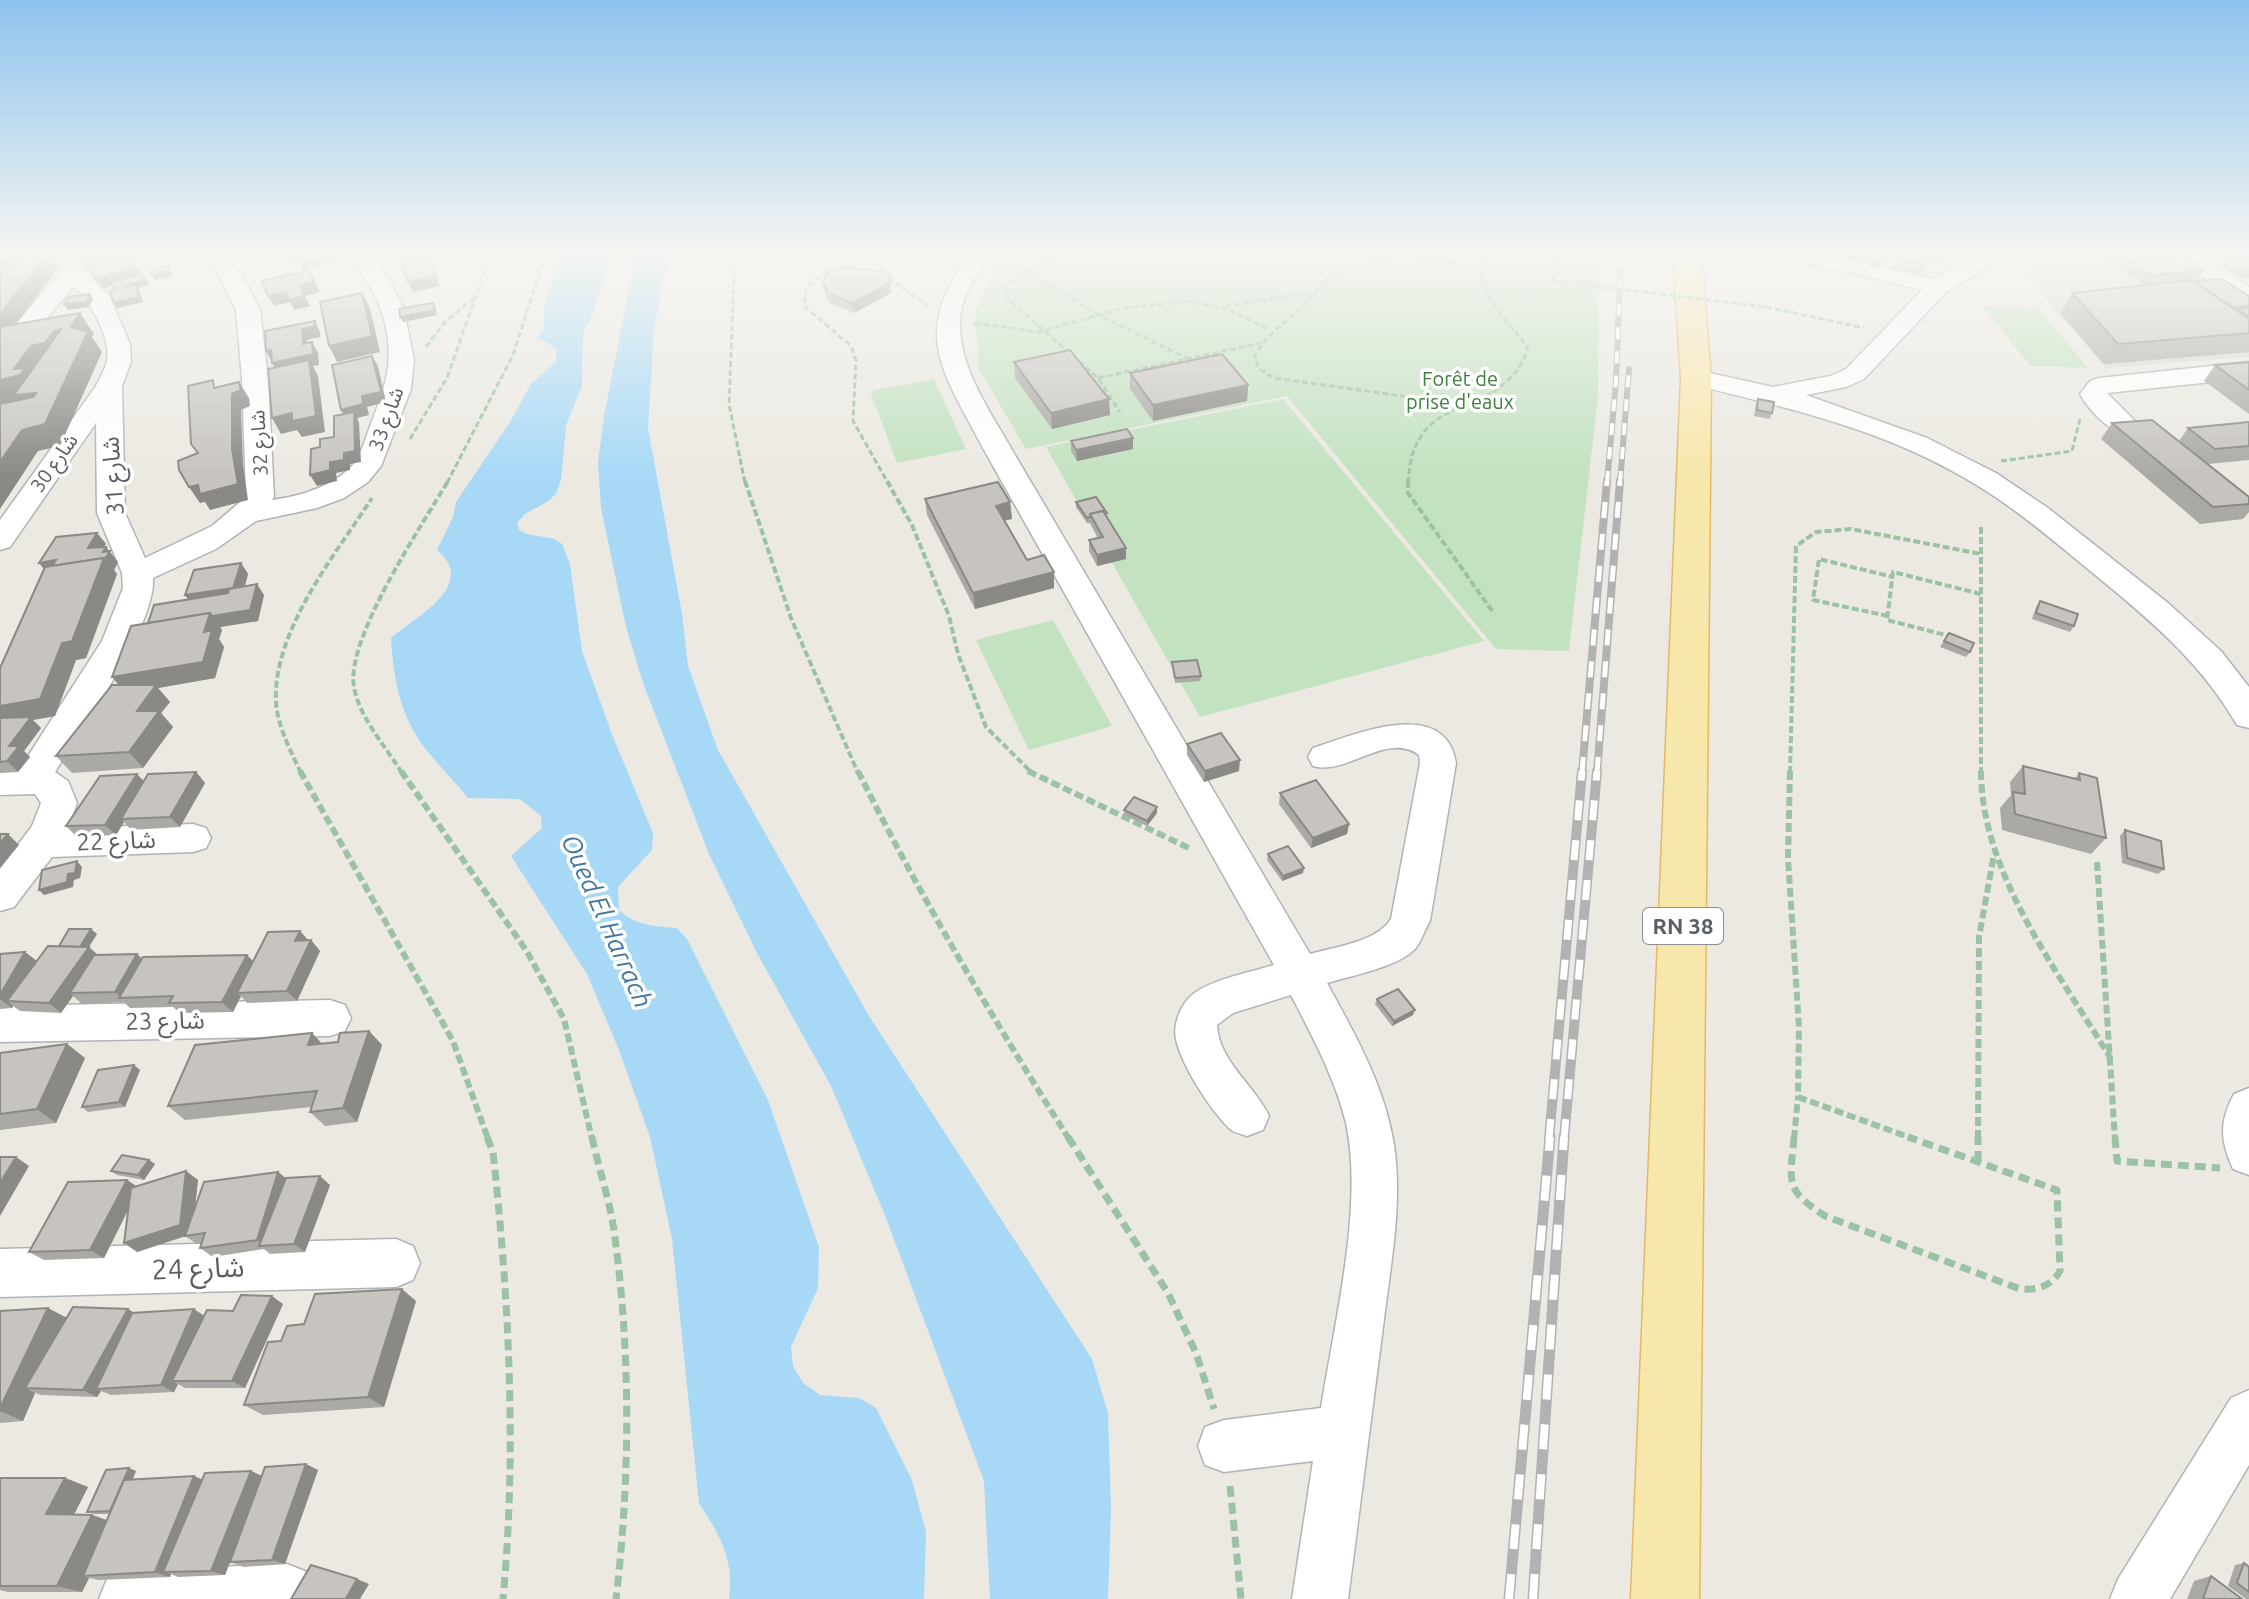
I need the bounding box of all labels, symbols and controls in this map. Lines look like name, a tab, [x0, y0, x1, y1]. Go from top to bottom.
park label: Forêt de prise d'eaux	[1406, 367, 1514, 413]
street label: شارع 33	[363, 384, 411, 455]
street label: شارع 32	[245, 409, 276, 477]
street label: شارع 30	[25, 429, 85, 499]
street label: شارع 31	[96, 435, 133, 517]
street label: شارع 22	[76, 826, 156, 859]
water label: Oued El Harrach	[556, 830, 659, 1012]
road number: RN 38	[1643, 908, 1723, 944]
street label: شارع 23	[125, 1006, 205, 1039]
street label: شارع 24	[151, 1250, 245, 1291]

